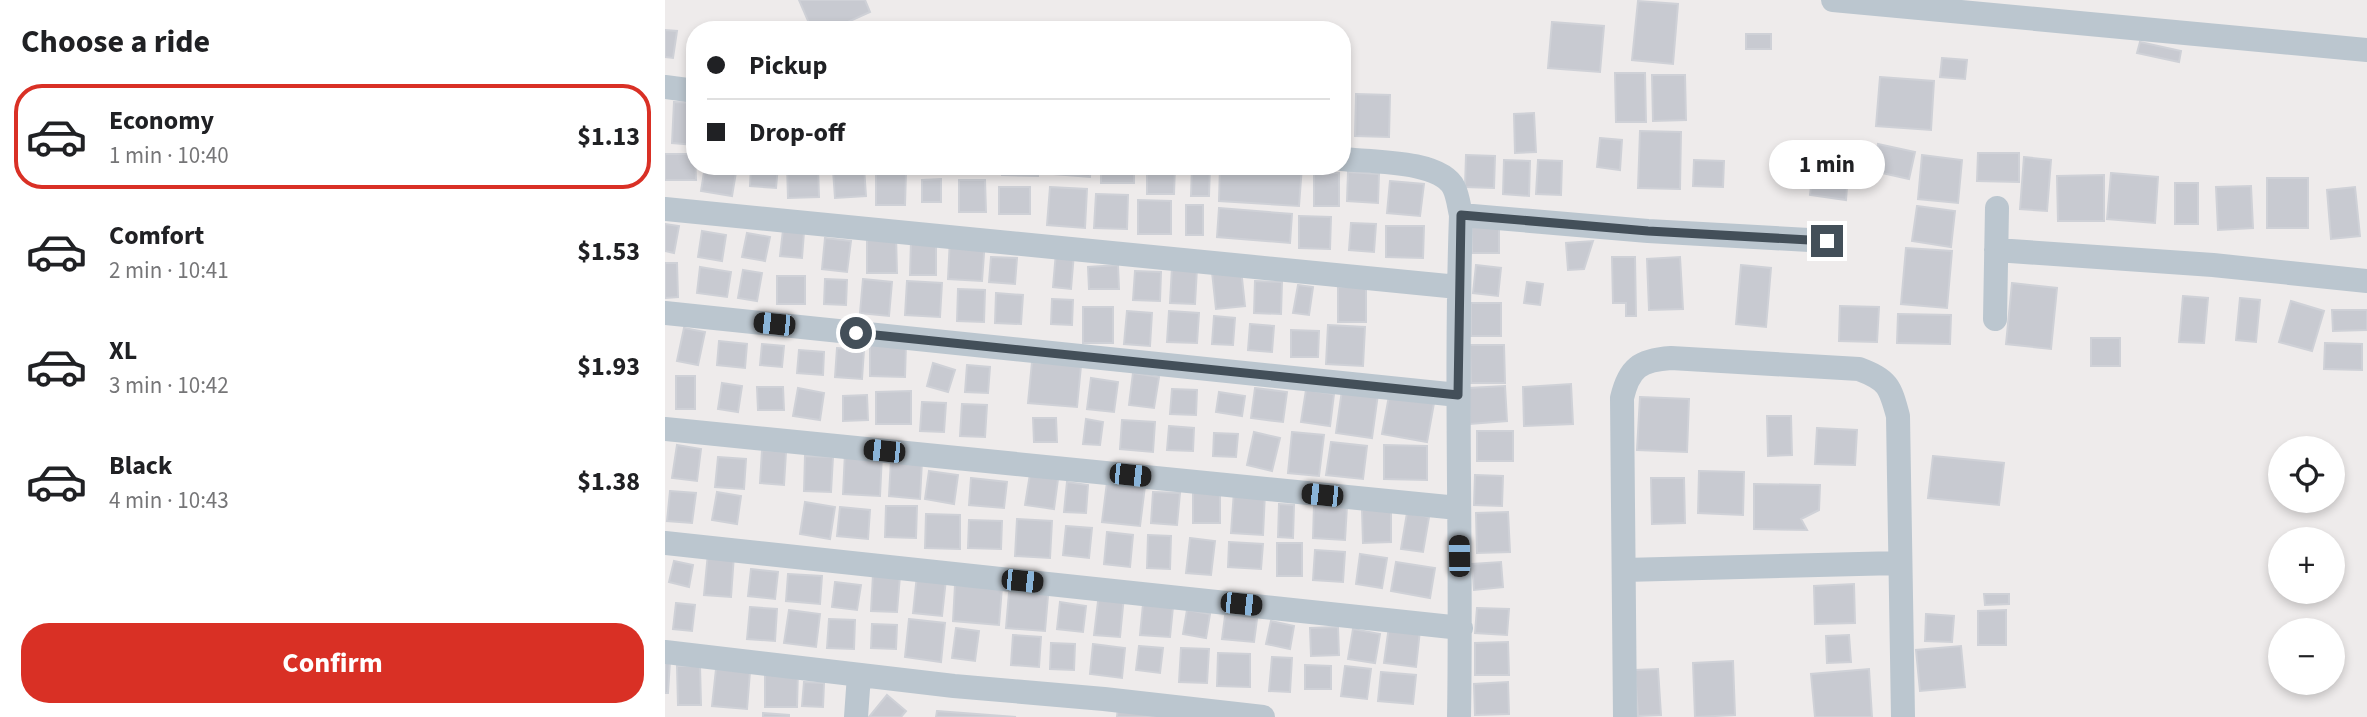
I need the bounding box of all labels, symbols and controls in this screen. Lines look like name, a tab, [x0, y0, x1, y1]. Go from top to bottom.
text: Choose a ride	[21, 19, 210, 65]
text: Pickup	[749, 47, 827, 84]
text: Economy	[109, 102, 214, 139]
icon: car	[25, 105, 88, 168]
text: Drop-off	[749, 114, 845, 151]
text: $1.13	[577, 118, 640, 155]
text: 1 min · 10:40	[109, 139, 229, 172]
callout: 1 min	[1769, 140, 1885, 188]
text: 1 min	[1799, 148, 1855, 181]
text: Comfort	[109, 217, 204, 254]
icon: car	[25, 220, 88, 283]
route end	[1811, 225, 1843, 257]
text: $1.53	[577, 233, 640, 270]
text: 2 min · 10:41	[109, 254, 229, 287]
car	[753, 311, 796, 337]
route start	[840, 317, 872, 349]
text: XL	[109, 332, 137, 369]
icon: car	[25, 335, 88, 398]
text: $1.93	[577, 348, 640, 385]
text: 3 min · 10:42	[109, 369, 229, 402]
map controls	[2268, 436, 2345, 695]
button: locate	[2268, 436, 2345, 513]
car	[863, 438, 906, 464]
text: Black	[109, 447, 172, 484]
icon: car	[25, 450, 88, 513]
car	[1109, 462, 1152, 488]
text: $1.38	[577, 463, 640, 500]
car	[1301, 482, 1344, 508]
text: 4 min · 10:43	[109, 484, 229, 517]
button: +	[2268, 527, 2345, 604]
car	[1449, 535, 1470, 577]
car	[1001, 568, 1044, 594]
car	[1220, 591, 1263, 617]
button: −	[2268, 618, 2345, 695]
button: Confirm	[21, 623, 644, 703]

